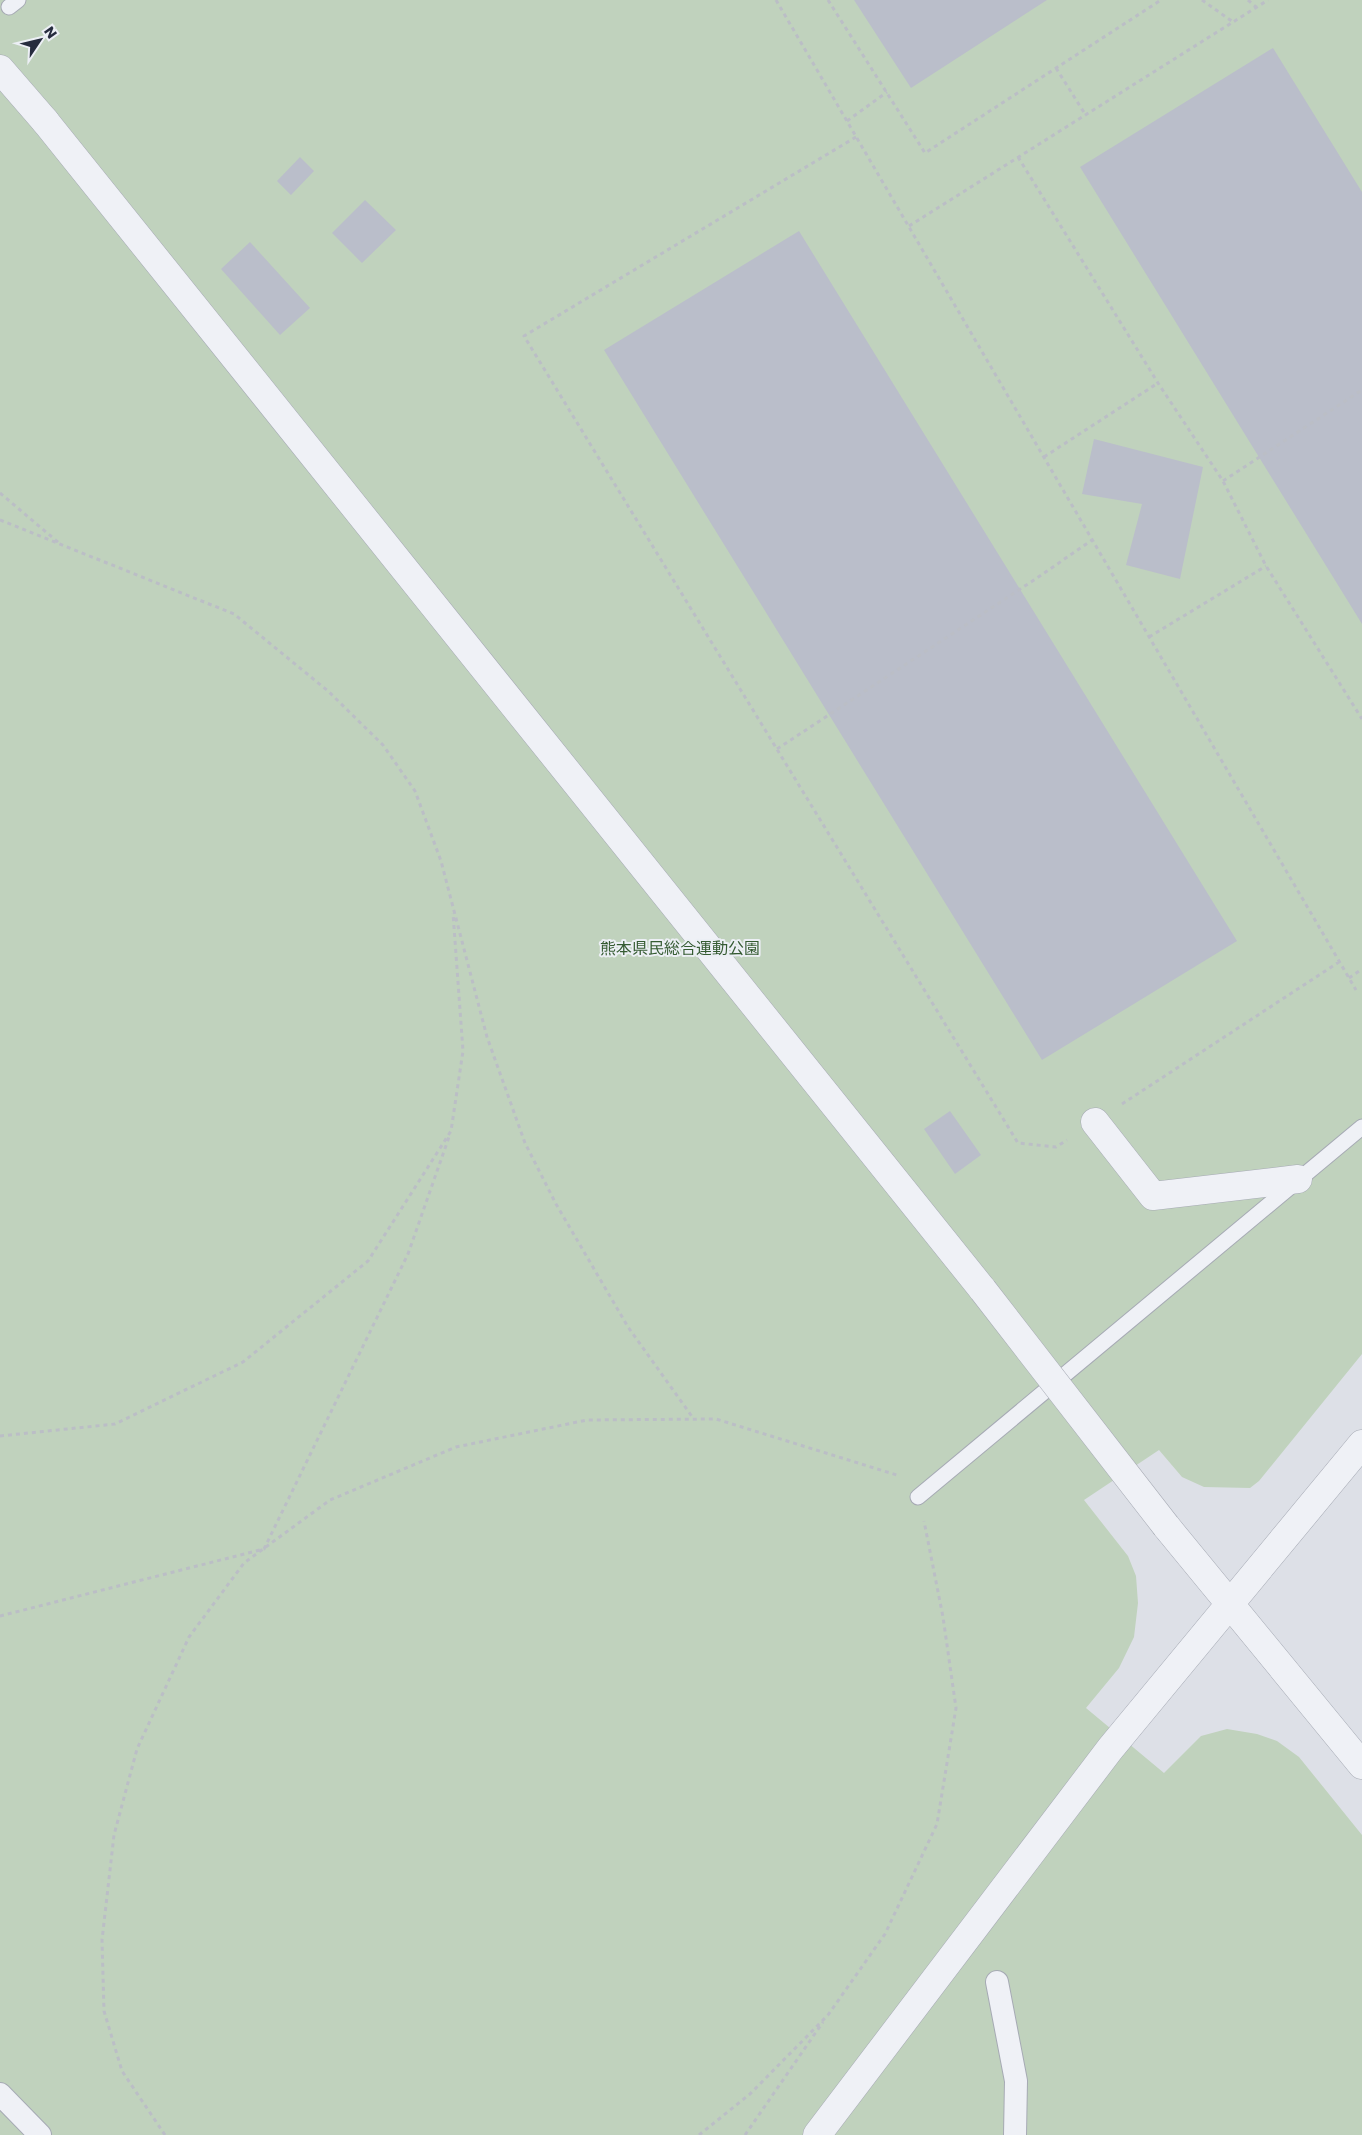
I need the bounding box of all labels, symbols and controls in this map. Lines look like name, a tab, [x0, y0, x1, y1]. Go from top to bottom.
north arrow	[15, 15, 65, 65]
text: N	[39, 22, 62, 43]
park label: 熊本県民総合運動公園	[600, 937, 760, 960]

